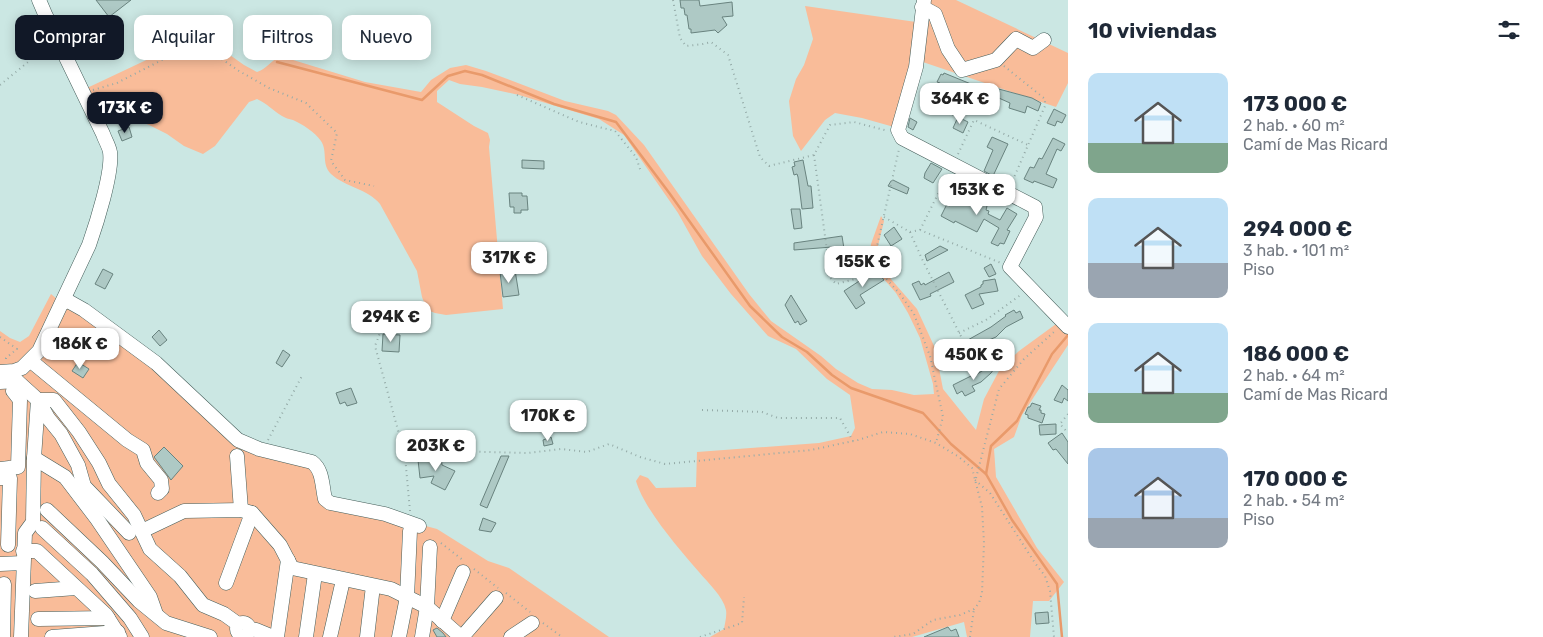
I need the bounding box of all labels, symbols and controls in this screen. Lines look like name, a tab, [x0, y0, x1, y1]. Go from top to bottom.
chip: Comprar	[15, 15, 124, 60]
chip: Alquilar	[134, 15, 233, 60]
chip: Filtros	[243, 15, 332, 60]
chip: Nuevo	[342, 15, 431, 60]
icon: filters	[1495, 16, 1523, 44]
text: 10 viviendas	[1088, 18, 1217, 43]
pin: 364K €	[919, 82, 1001, 125]
text: 364K €	[931, 89, 989, 108]
text: 173 000 €	[1243, 91, 1348, 116]
pin: 173K €	[84, 92, 166, 134]
icon: home	[1128, 93, 1188, 153]
text: 173K €	[98, 98, 152, 117]
text: 2 hab. · 60 m²	[1243, 116, 1345, 135]
text: Camí de Mas Ricard	[1243, 135, 1388, 154]
pin: 153K €	[936, 174, 1018, 216]
text: 153K €	[949, 180, 1005, 199]
text: 294 000 €	[1243, 216, 1353, 241]
icon: home	[1128, 218, 1188, 278]
text: 3 hab. · 101 m²	[1243, 241, 1349, 260]
pin: 317K €	[468, 242, 550, 284]
pin: 155K €	[822, 246, 904, 288]
text: 317K €	[482, 248, 536, 267]
text: 155K €	[835, 252, 891, 271]
text: Piso	[1243, 260, 1275, 279]
pin: 294K €	[350, 300, 432, 343]
text: 294K €	[362, 307, 420, 326]
pin: 186K €	[39, 328, 121, 370]
text: 186K €	[52, 334, 108, 353]
pin: 450K €	[933, 338, 1015, 381]
text: 186 000 €	[1243, 341, 1350, 366]
icon: home	[1128, 343, 1188, 403]
text: 450K €	[945, 345, 1003, 364]
text: 2 hab. · 64 m²	[1243, 366, 1345, 385]
text: Camí de Mas Ricard	[1243, 385, 1388, 404]
pin: 170K €	[507, 400, 589, 442]
text: 170K €	[521, 406, 575, 425]
pin: 203K €	[395, 430, 477, 472]
text: 203K €	[407, 436, 465, 455]
text: 170 000 €	[1243, 466, 1348, 491]
icon: home	[1128, 468, 1188, 528]
text: 2 hab. · 54 m²	[1243, 491, 1344, 510]
text: Piso	[1243, 510, 1275, 529]

